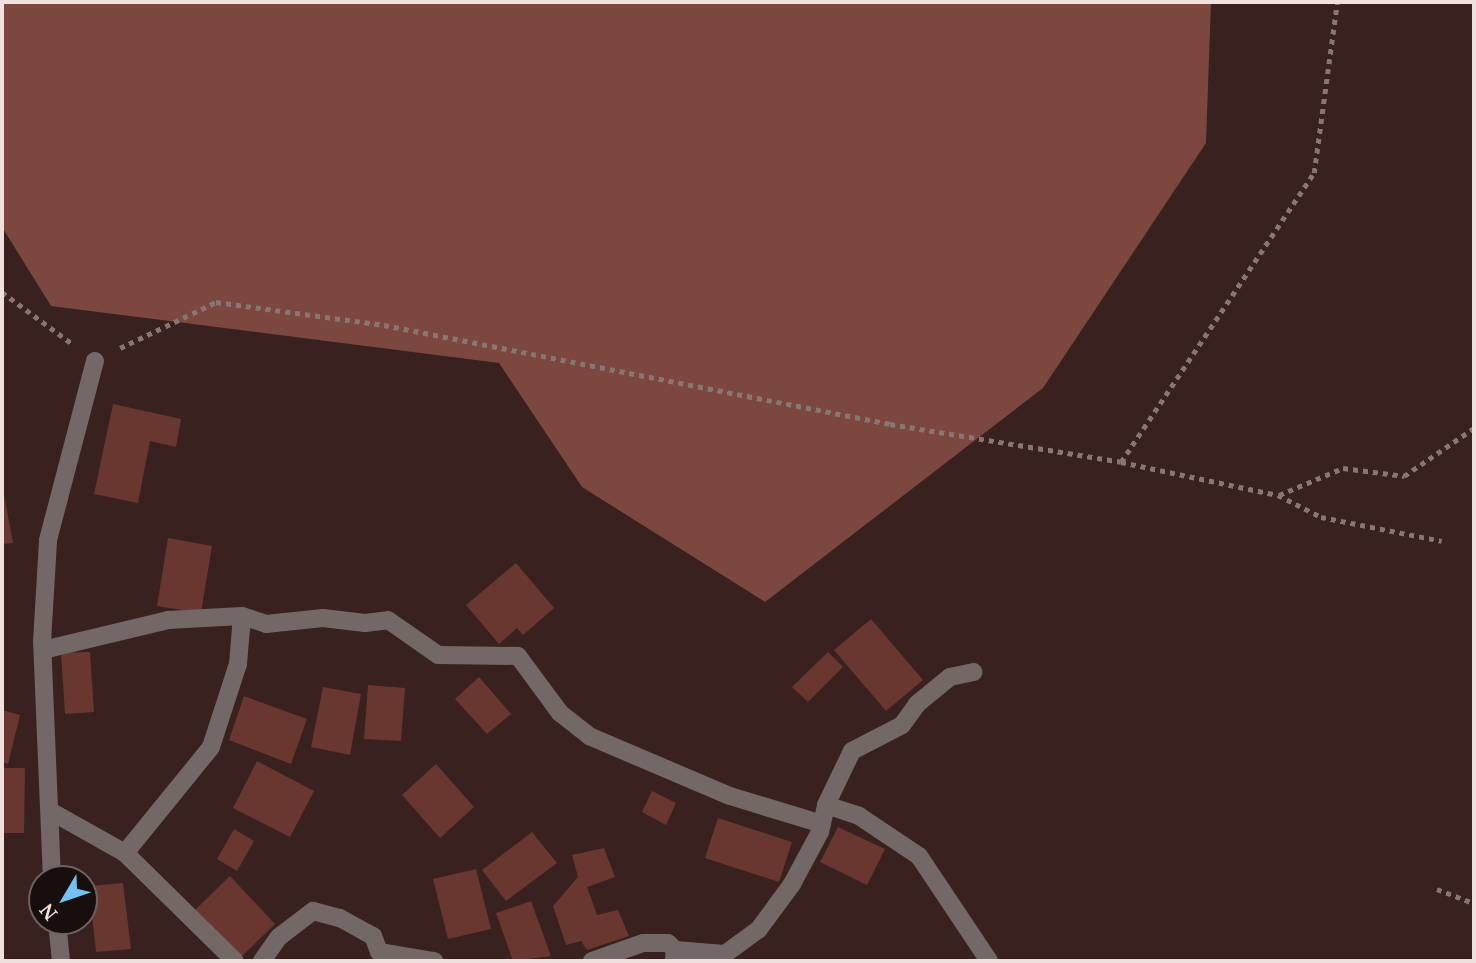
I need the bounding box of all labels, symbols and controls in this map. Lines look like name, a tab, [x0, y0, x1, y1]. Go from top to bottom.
north arrow	[28, 865, 98, 935]
text: N	[33, 898, 63, 926]

